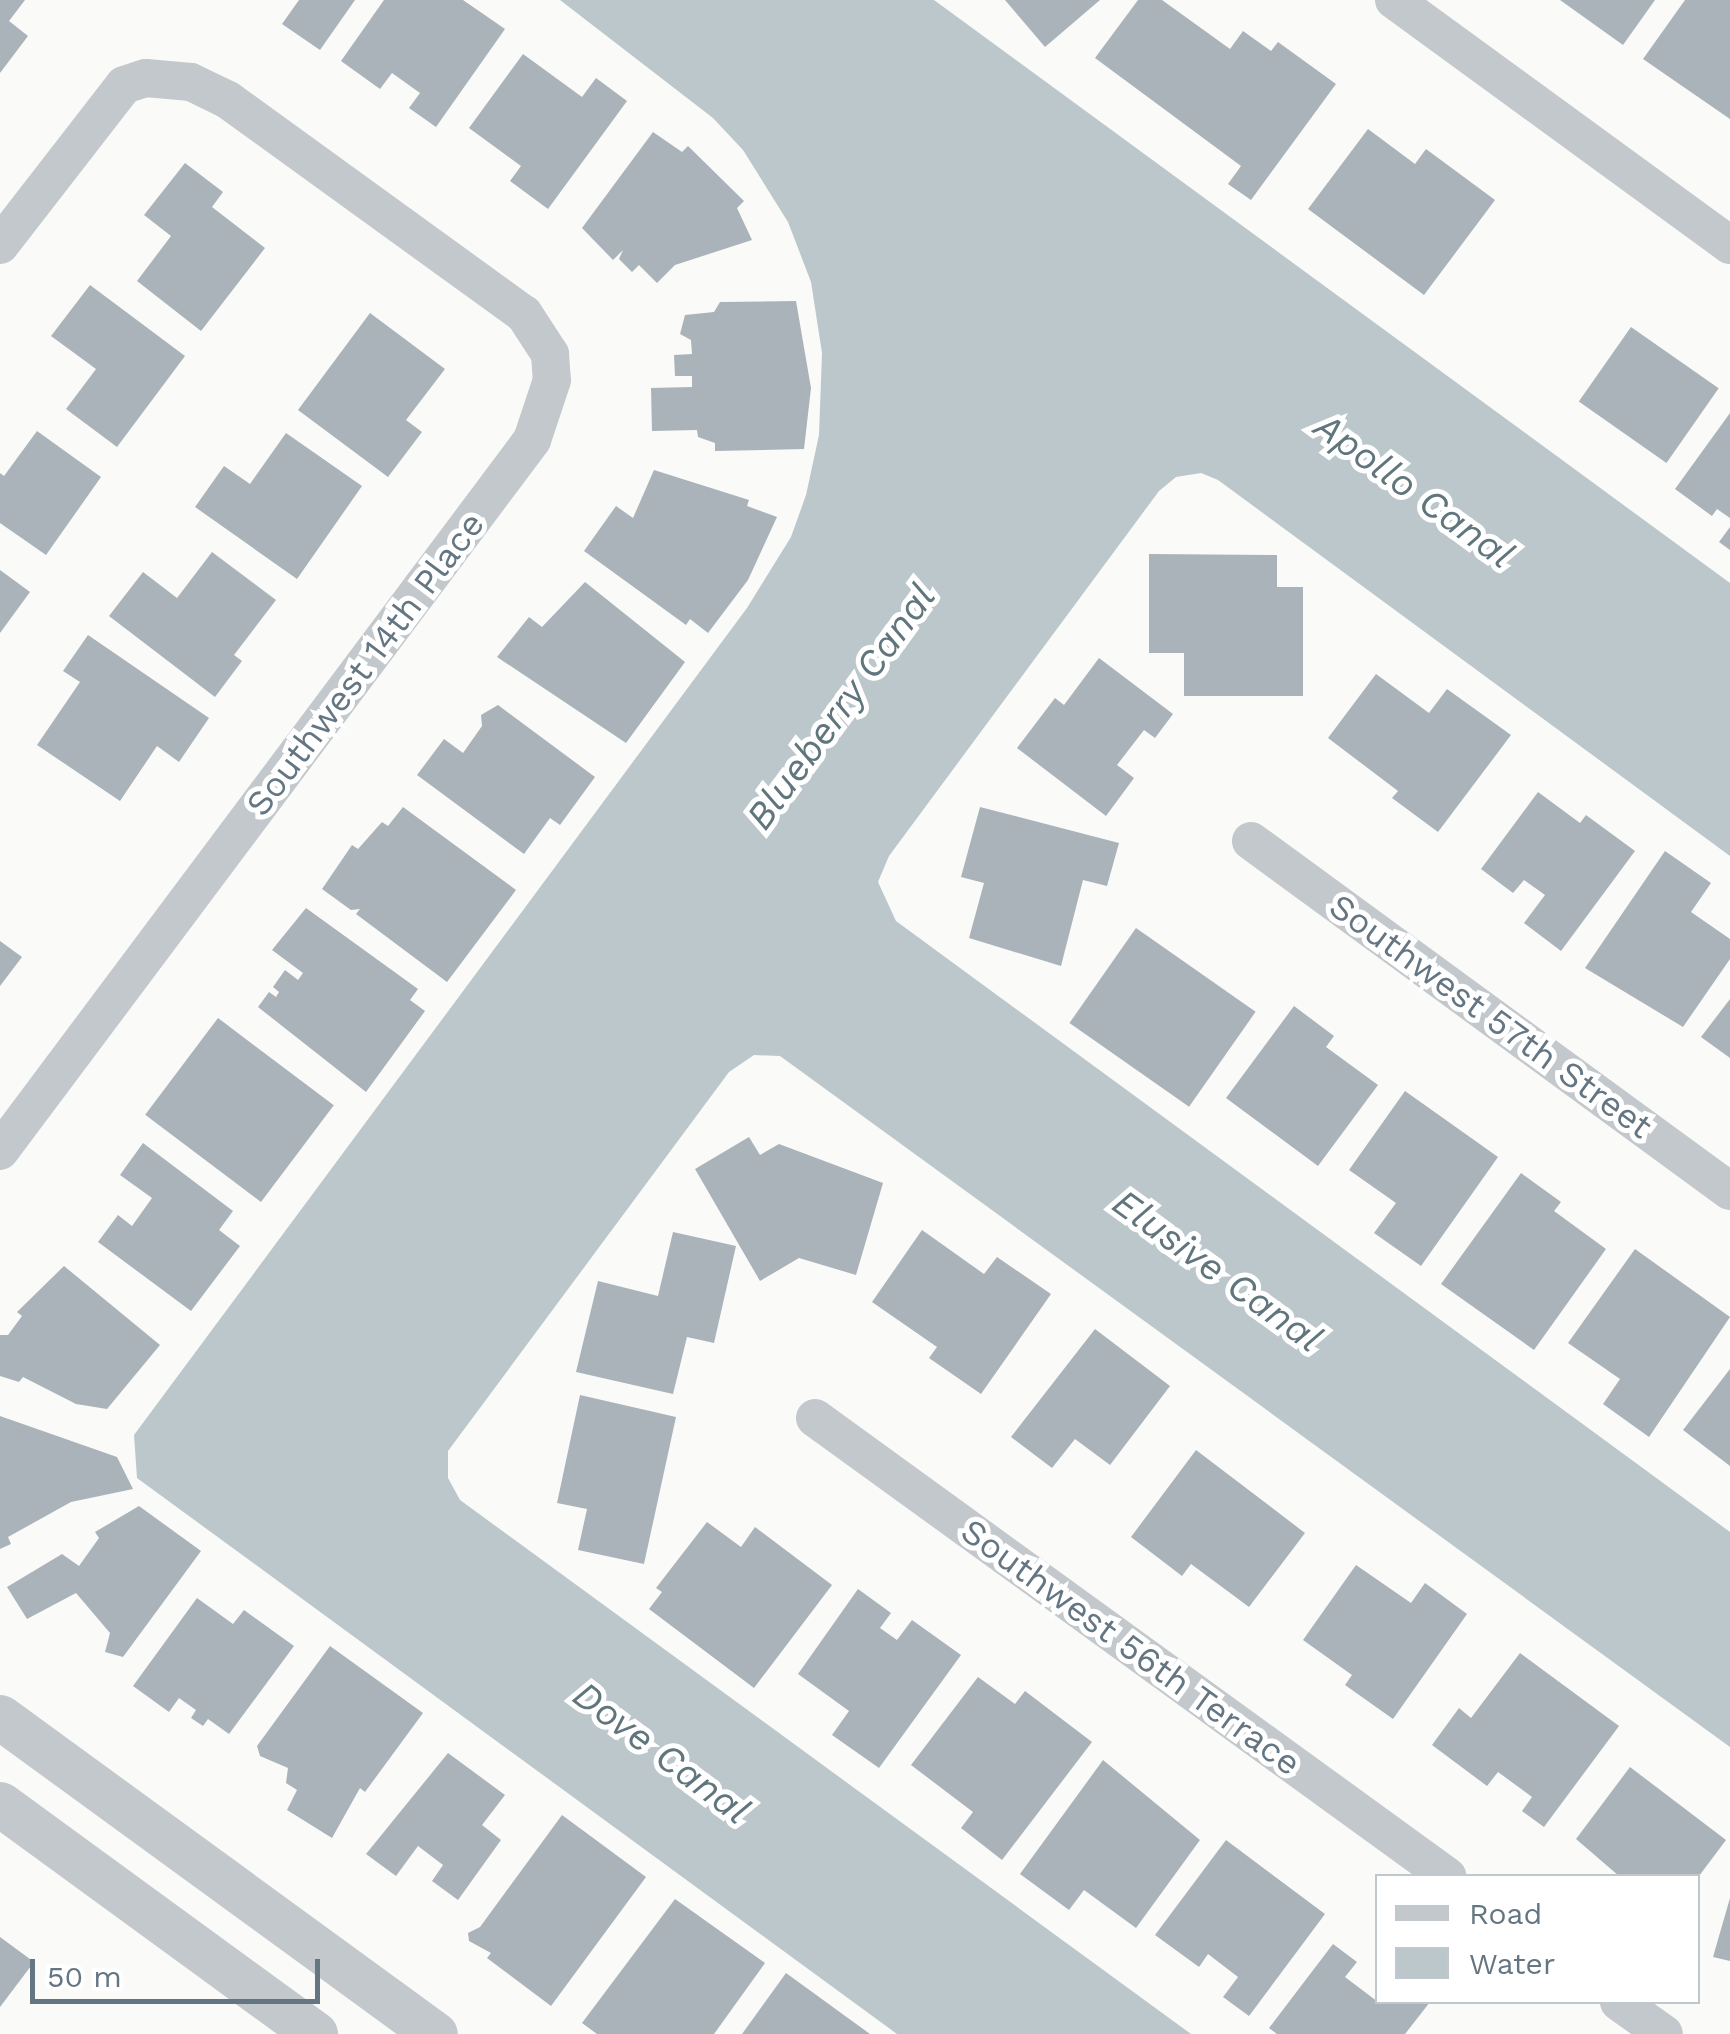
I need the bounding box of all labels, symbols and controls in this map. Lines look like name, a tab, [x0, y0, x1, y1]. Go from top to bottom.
water label: Apollo Canal	[1306, 404, 1522, 578]
street label: Southwest 14th Place	[237, 504, 493, 824]
water label: Blueberry Canal	[736, 575, 946, 839]
street label: Southwest 57th Street	[1321, 885, 1661, 1147]
water label: Elusive Canal	[1103, 1180, 1331, 1362]
street label: Southwest 56th Terrace	[953, 1509, 1309, 1785]
water label: Dove Canal	[564, 1672, 758, 1834]
legend	[1375, 1874, 1700, 2004]
text: Road	[1469, 1896, 1542, 1931]
scale bar	[35, 1939, 325, 2001]
text: Water	[1469, 1946, 1555, 1981]
text: 50 m	[47, 1959, 122, 1994]

